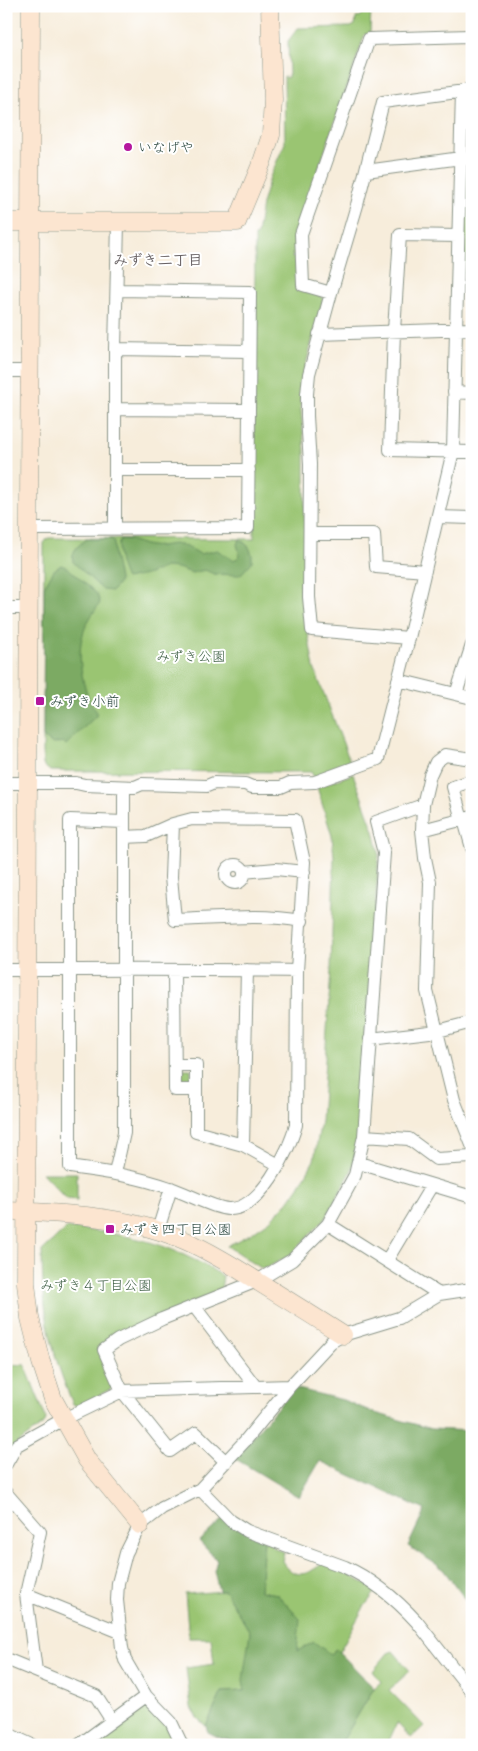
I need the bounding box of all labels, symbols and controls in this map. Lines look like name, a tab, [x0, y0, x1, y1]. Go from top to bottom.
place label: いなげや	[138, 137, 194, 159]
marker: いなげや	[122, 141, 134, 153]
district label: みずき二丁目	[113, 249, 203, 273]
park label: みずき公園	[156, 646, 226, 668]
place label: みずき小前	[50, 691, 119, 713]
marker: みずき小前	[34, 695, 46, 707]
place label: みずき四丁目公園	[120, 1219, 231, 1241]
marker: みずき四丁目公園	[104, 1223, 116, 1235]
park label: みずき４丁目公園	[40, 1275, 152, 1297]

